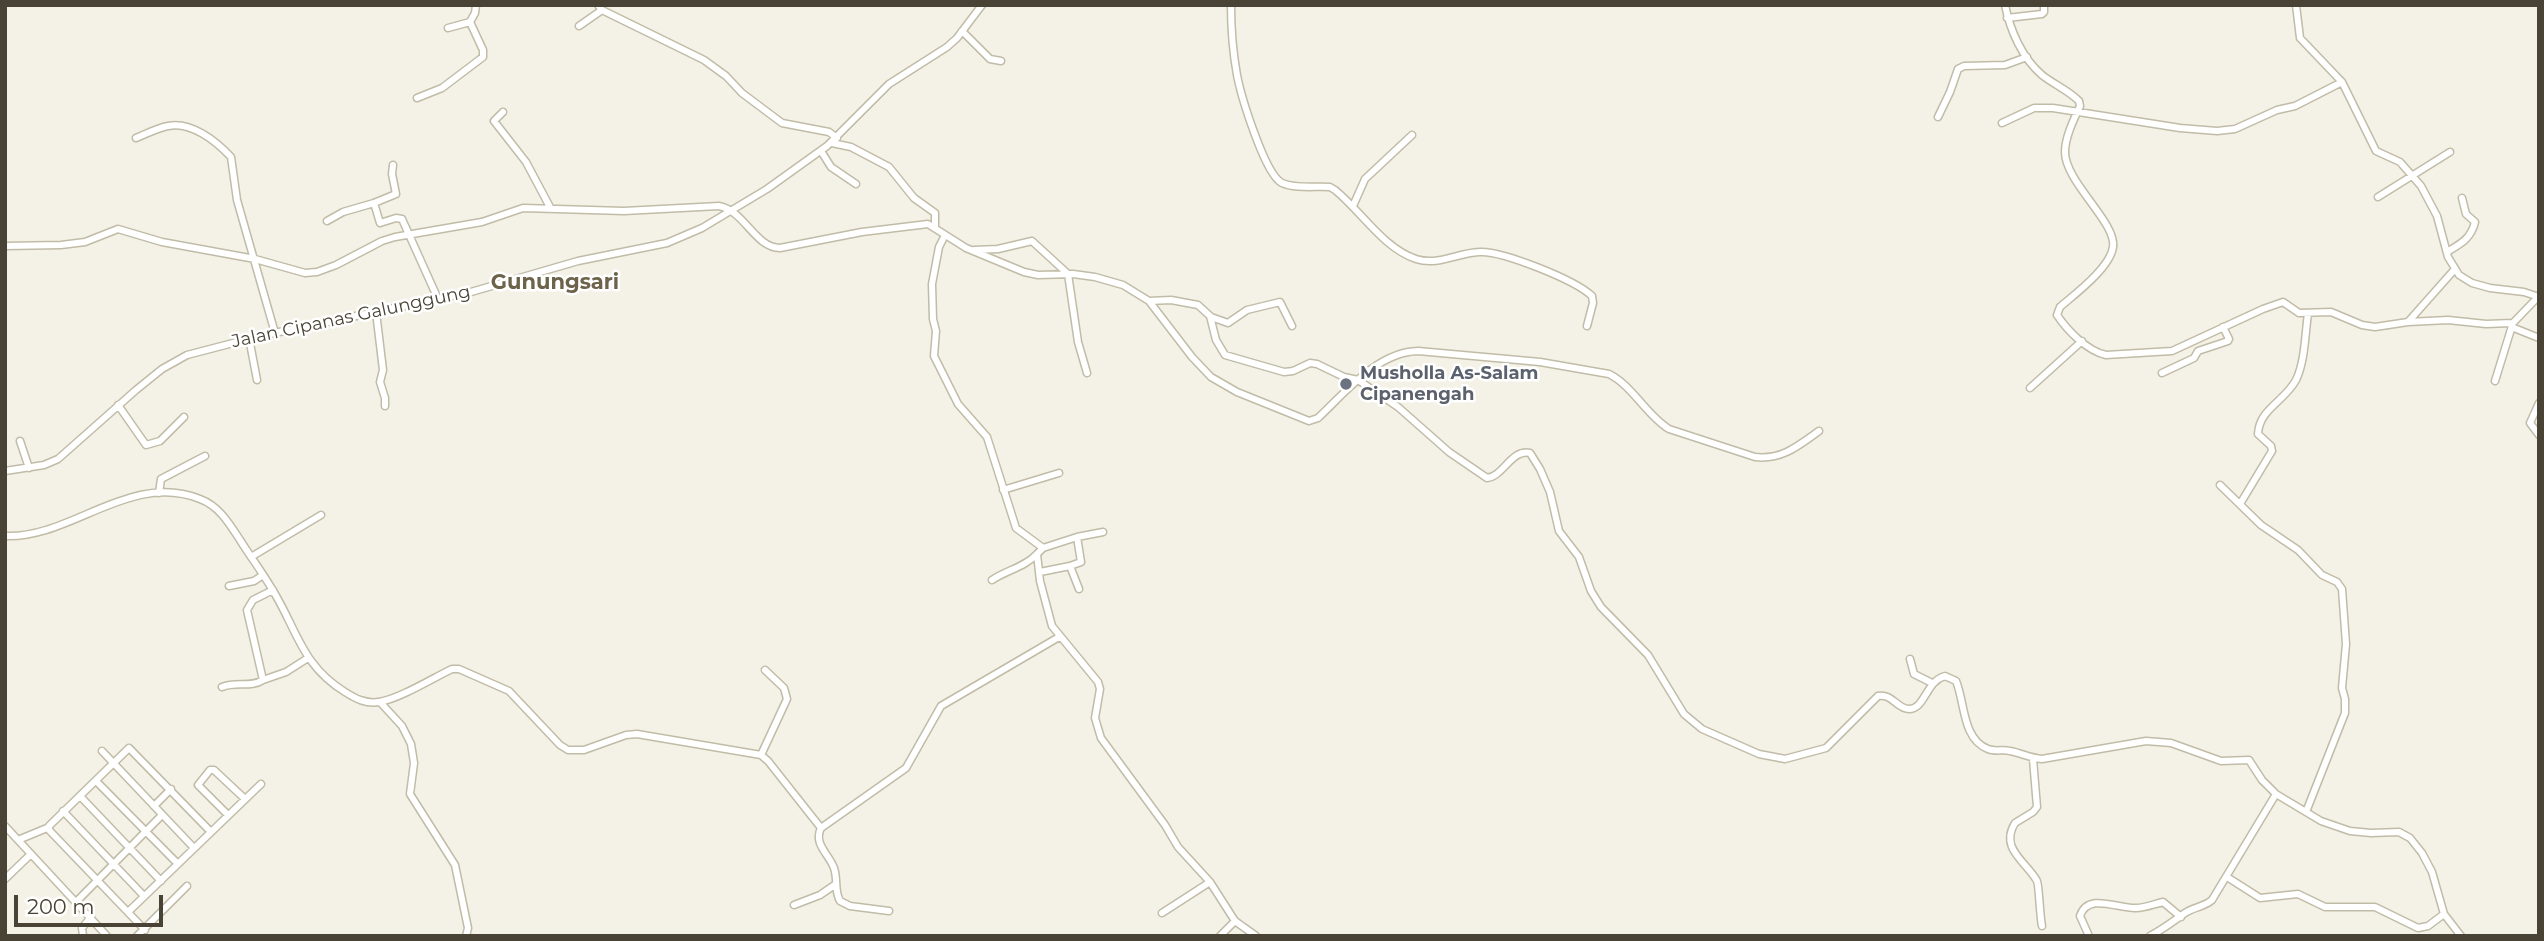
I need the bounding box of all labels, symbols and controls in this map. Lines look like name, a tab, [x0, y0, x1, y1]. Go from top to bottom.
district label: Gunungsari	[491, 270, 619, 296]
street label: Jalan Cipanas Galunggung	[230, 281, 472, 353]
place label: Musholla As-Salam Cipanengah	[1360, 363, 1538, 406]
marker: Musholla As-Salam Cipanengah	[1338, 376, 1354, 392]
scale bar	[18, 881, 166, 925]
text: 200 m	[27, 894, 94, 919]

